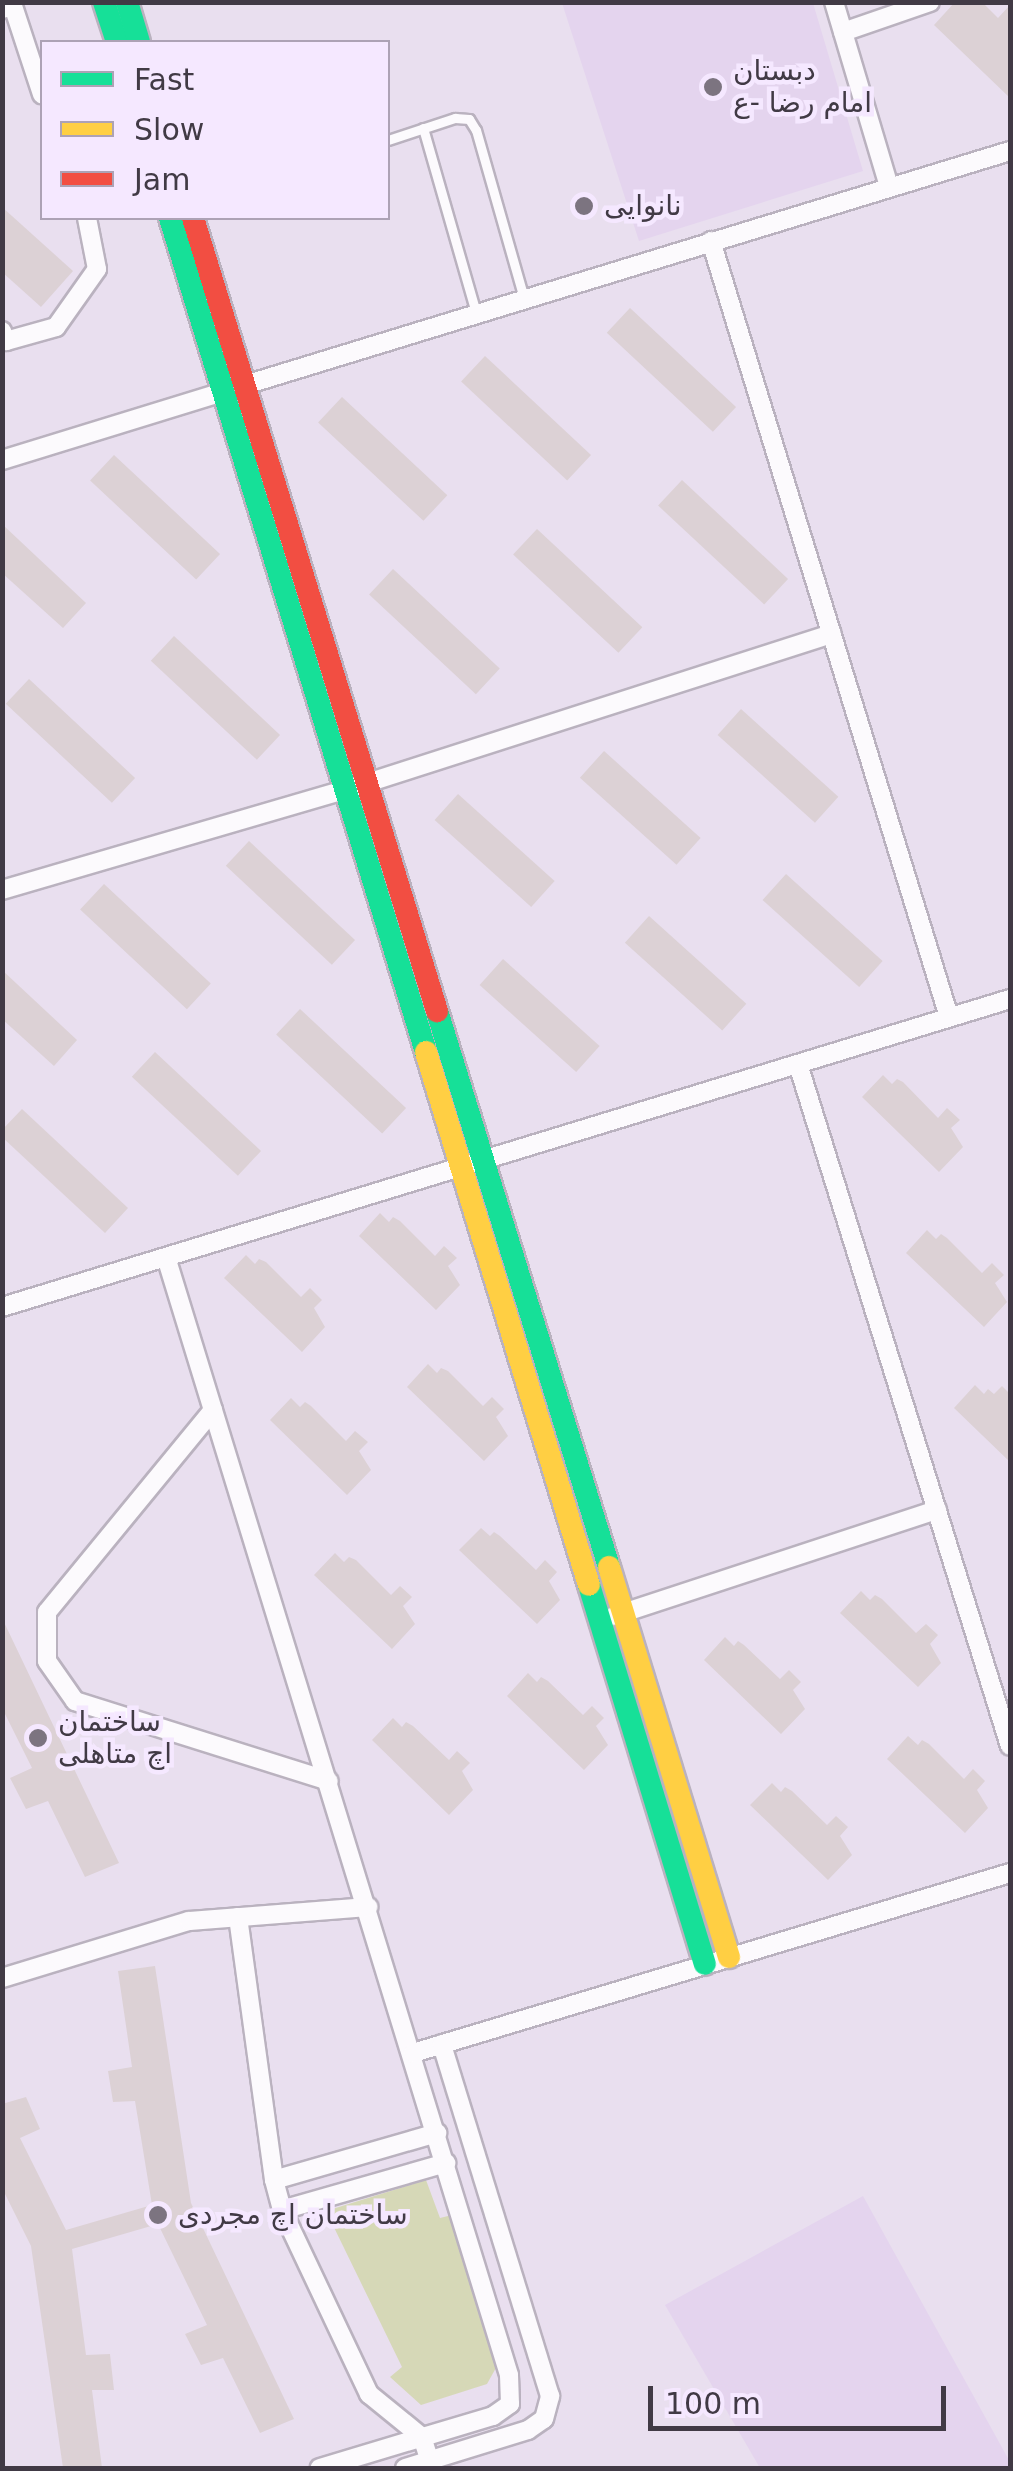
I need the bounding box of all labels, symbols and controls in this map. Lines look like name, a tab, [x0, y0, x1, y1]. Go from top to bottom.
legend	[40, 40, 390, 220]
place label: دبستان امام رضا -ع	[733, 54, 872, 120]
text: Fast	[134, 62, 194, 97]
marker: دبستان امام رضا -ع	[702, 76, 724, 98]
text: Slow	[134, 112, 204, 147]
text: Jam	[134, 162, 190, 197]
place label: نانوایی	[604, 189, 681, 223]
marker: نانوایی	[573, 195, 595, 217]
place label: ساختمان اچ متاهلی	[58, 1705, 172, 1771]
marker: ساختمان اچ متاهلی	[27, 1727, 49, 1749]
place label: ساختمان اچ مجردی	[178, 2198, 408, 2232]
marker: ساختمان اچ مجردی	[147, 2204, 169, 2226]
scale bar	[653, 2366, 950, 2428]
text: 100 m	[665, 2386, 761, 2421]

